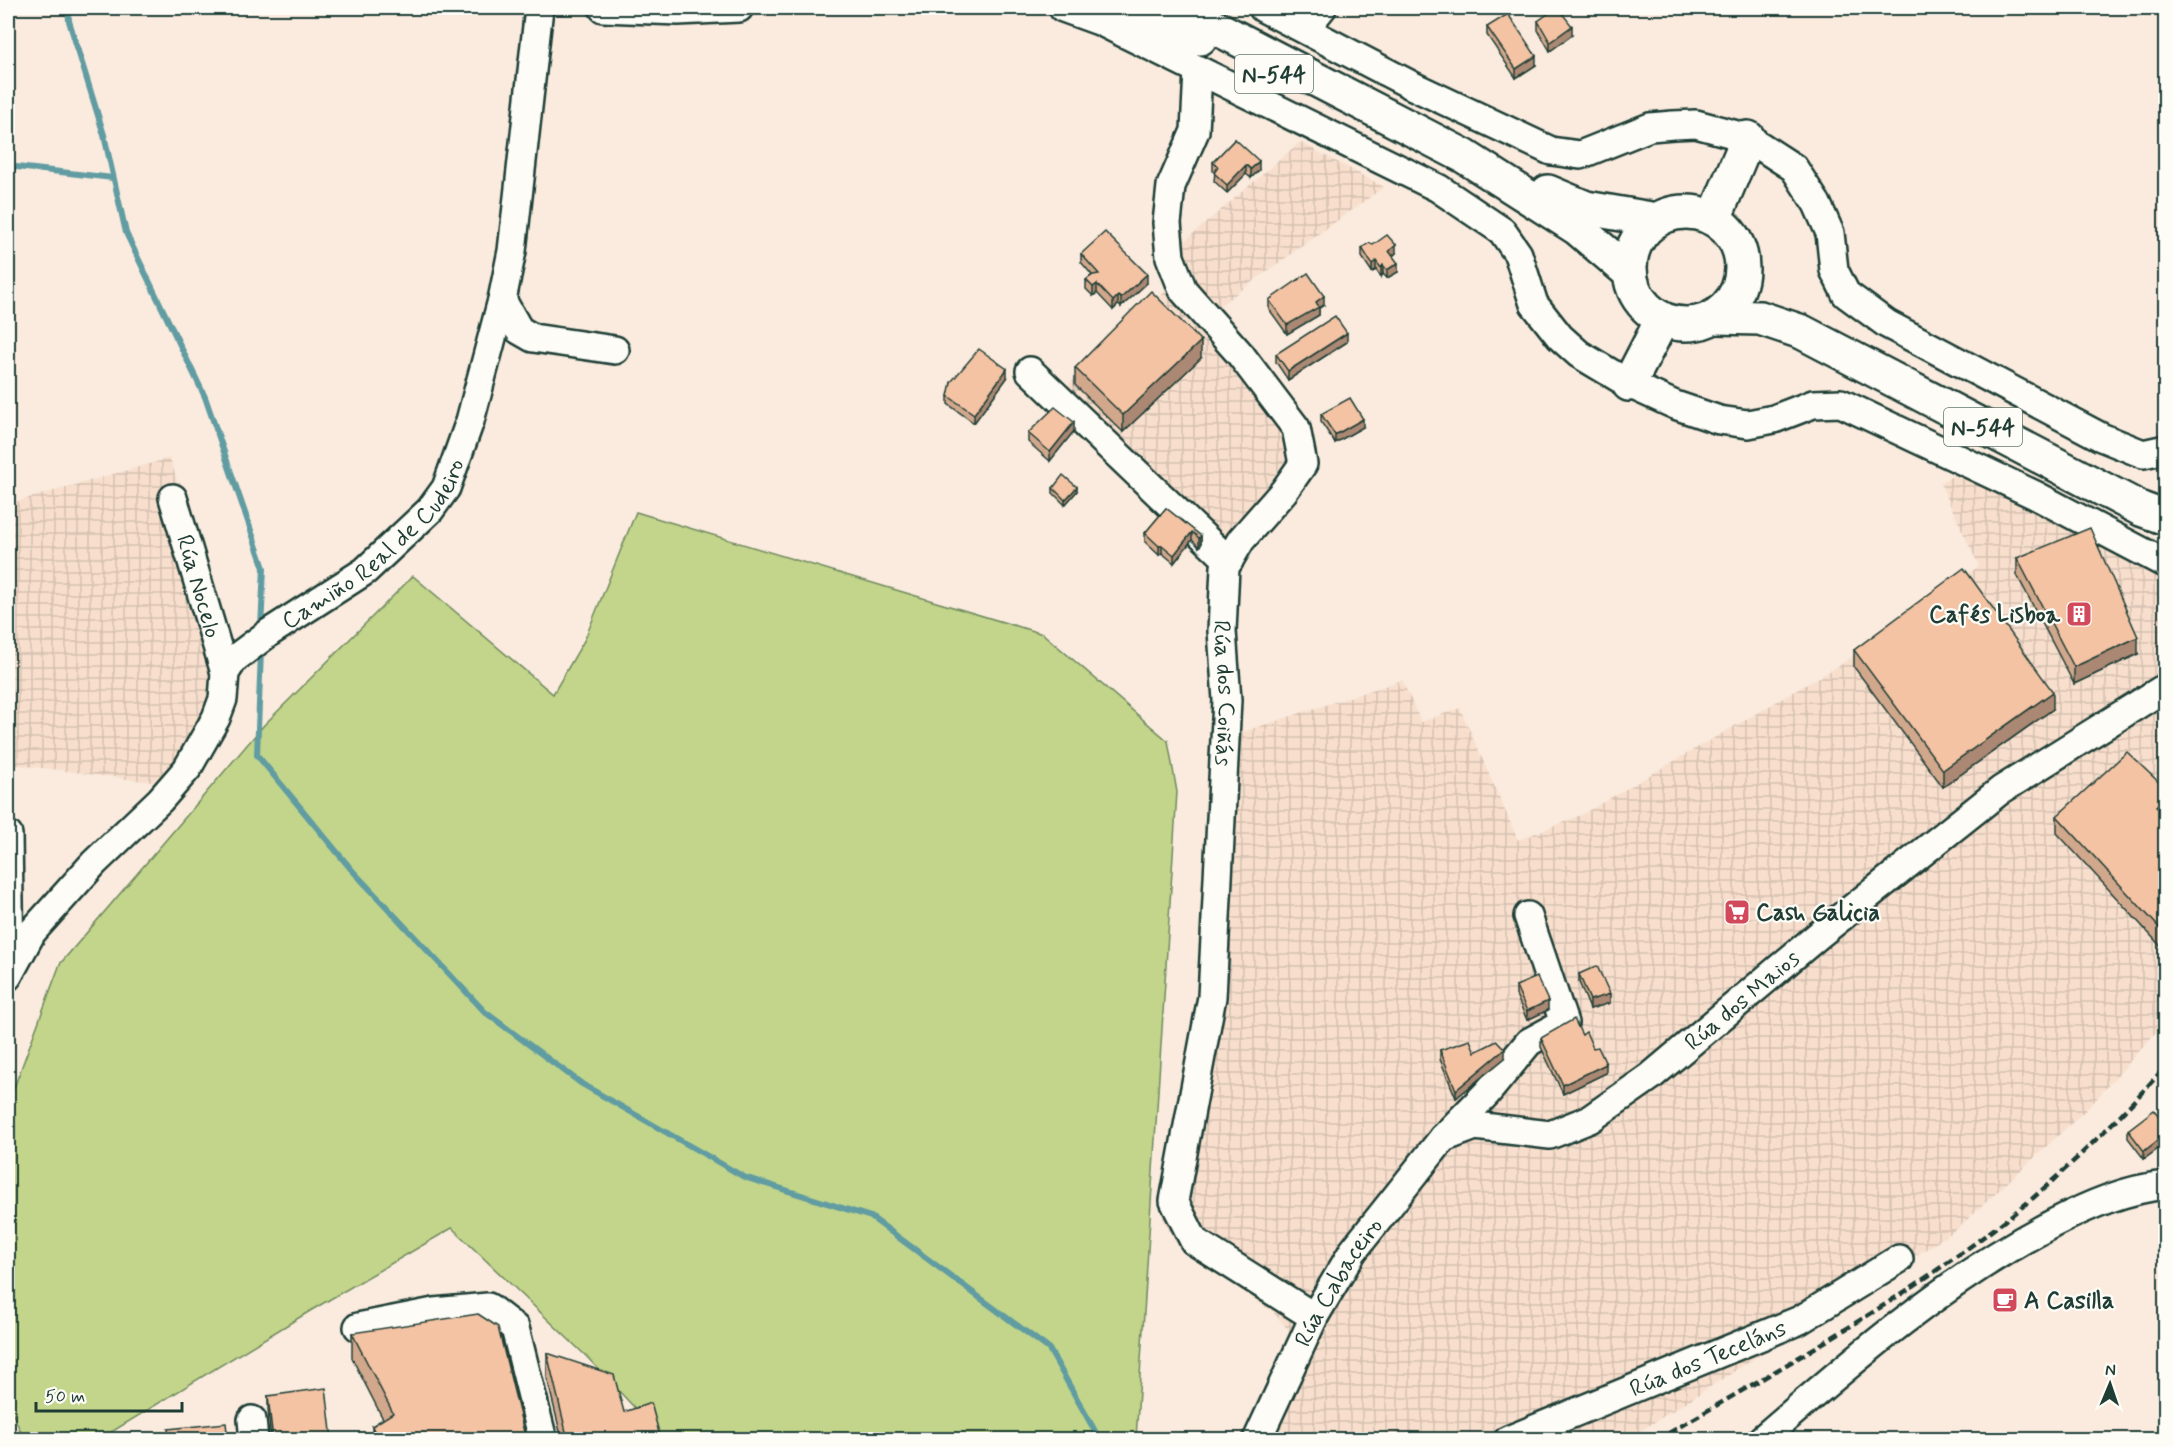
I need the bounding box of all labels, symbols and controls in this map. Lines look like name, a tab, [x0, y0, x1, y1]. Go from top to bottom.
road number: N-544	[1235, 55, 1313, 93]
road number: N-544	[1944, 408, 2022, 446]
street label: Camiño Real de Cudeiro	[276, 455, 472, 637]
street label: Rúa Nocelo	[168, 531, 228, 642]
building icon: Cafés Lisboa	[2064, 599, 2094, 629]
place label: Cafés Lisboa	[1929, 600, 2061, 631]
street label: Rúa dos Coiñás	[1205, 619, 1241, 767]
supermarket icon: Cash Galicia	[1722, 897, 1752, 927]
place label: Cash Galicia	[1756, 898, 1880, 929]
street label: Rúa dos Maios	[1679, 943, 1807, 1058]
street label: Rúa Cabaceiro	[1288, 1212, 1391, 1352]
cafe icon: A Casilla	[1990, 1285, 2020, 1315]
place label: A Casilla	[2024, 1286, 2114, 1317]
street label: Rúa dos Teceláns	[1625, 1313, 1792, 1405]
north arrow	[2080, 1354, 2140, 1414]
text: N	[2105, 1360, 2116, 1381]
scale bar	[36, 1375, 182, 1413]
text: 50 m	[45, 1385, 85, 1409]

